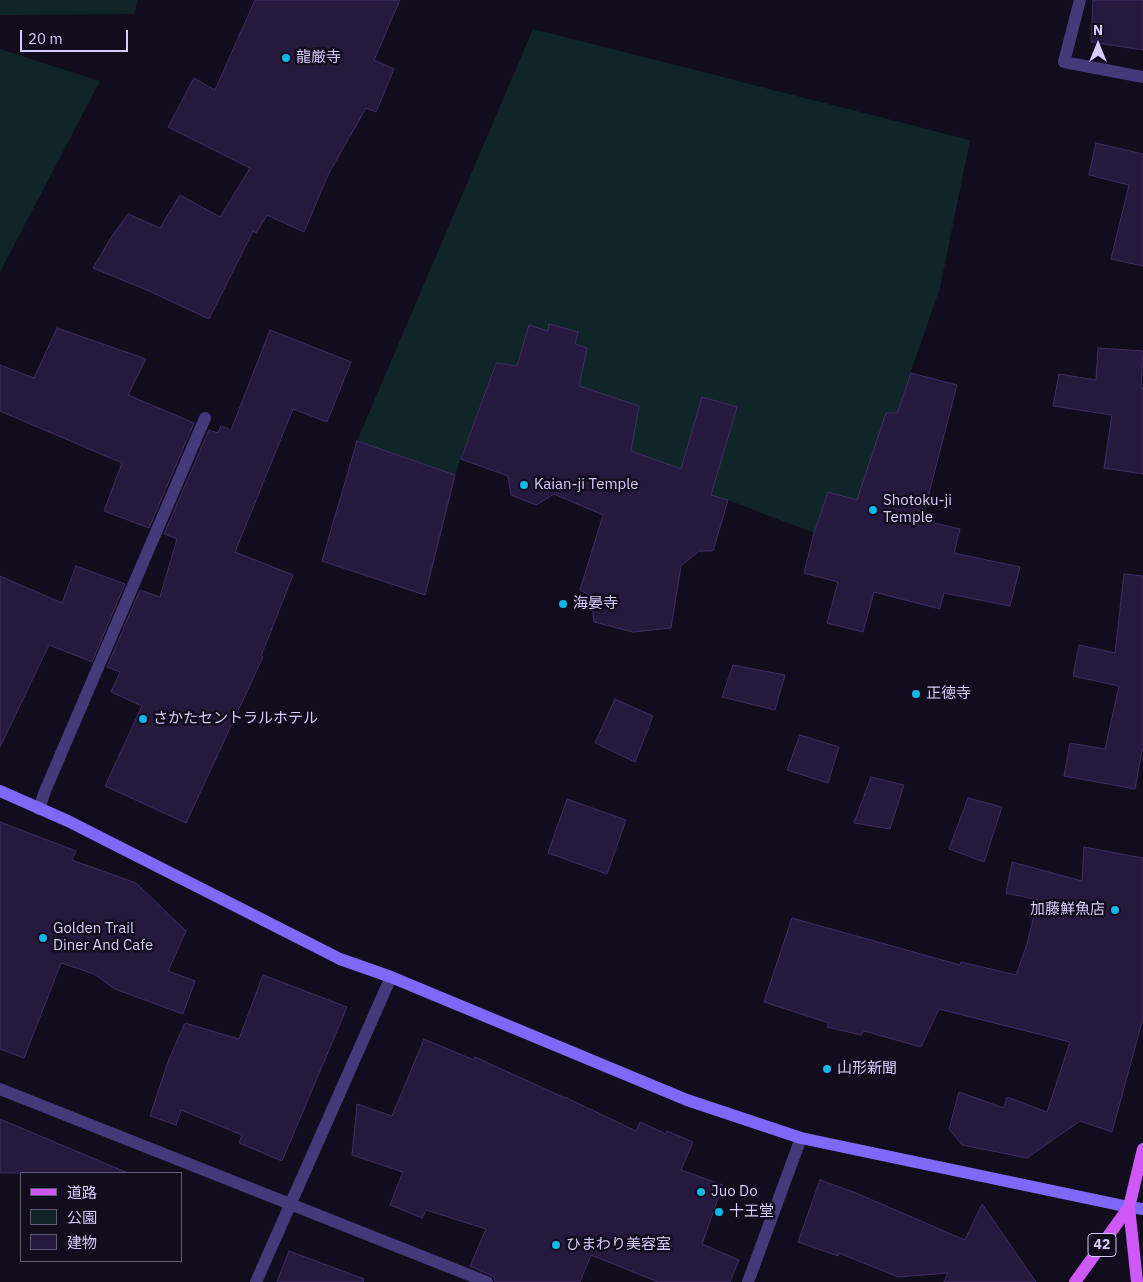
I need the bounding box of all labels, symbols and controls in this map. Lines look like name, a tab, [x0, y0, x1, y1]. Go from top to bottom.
scale bar	[22, 20, 130, 52]
north arrow	[1073, 20, 1123, 70]
text: N	[1093, 21, 1103, 39]
text: 20 m	[28, 29, 63, 48]
place label: 龍厳寺	[296, 49, 341, 67]
marker: 龍厳寺	[280, 52, 292, 64]
place label: Kaian-ji Temple	[534, 476, 639, 494]
marker: Kaian-ji Temple	[518, 479, 530, 491]
place label: Shotoku-ji Temple	[883, 492, 952, 527]
marker: Shotoku-ji Temple	[867, 504, 879, 516]
place label: 海晏寺	[573, 595, 618, 613]
marker: 海晏寺	[557, 598, 569, 610]
place label: 正徳寺	[926, 685, 971, 703]
marker: 正徳寺	[910, 688, 922, 700]
place label: さかたセントラルホテル	[153, 710, 318, 728]
marker: さかたセントラルホテル	[137, 713, 149, 725]
place label: 加藤鮮魚店	[1030, 901, 1105, 919]
marker: 加藤鮮魚店	[1109, 904, 1121, 916]
place label: Golden Trail Diner And Cafe	[53, 920, 153, 955]
marker: Golden Trail Diner And Cafe	[37, 932, 49, 944]
place label: 山形新聞	[837, 1060, 897, 1078]
marker: 山形新聞	[821, 1063, 833, 1075]
legend	[20, 1172, 182, 1262]
text: 道路	[67, 1183, 97, 1202]
place label: Juo Do	[711, 1183, 758, 1201]
marker: Juo Do	[695, 1186, 707, 1198]
place label: 十王堂	[729, 1203, 774, 1221]
marker: 十王堂	[713, 1206, 725, 1218]
text: 公園	[67, 1208, 97, 1227]
text: 建物	[67, 1233, 97, 1252]
road number: 42	[1088, 1234, 1116, 1256]
place label: ひまわり美容室	[566, 1236, 671, 1254]
marker: ひまわり美容室	[550, 1239, 562, 1251]

